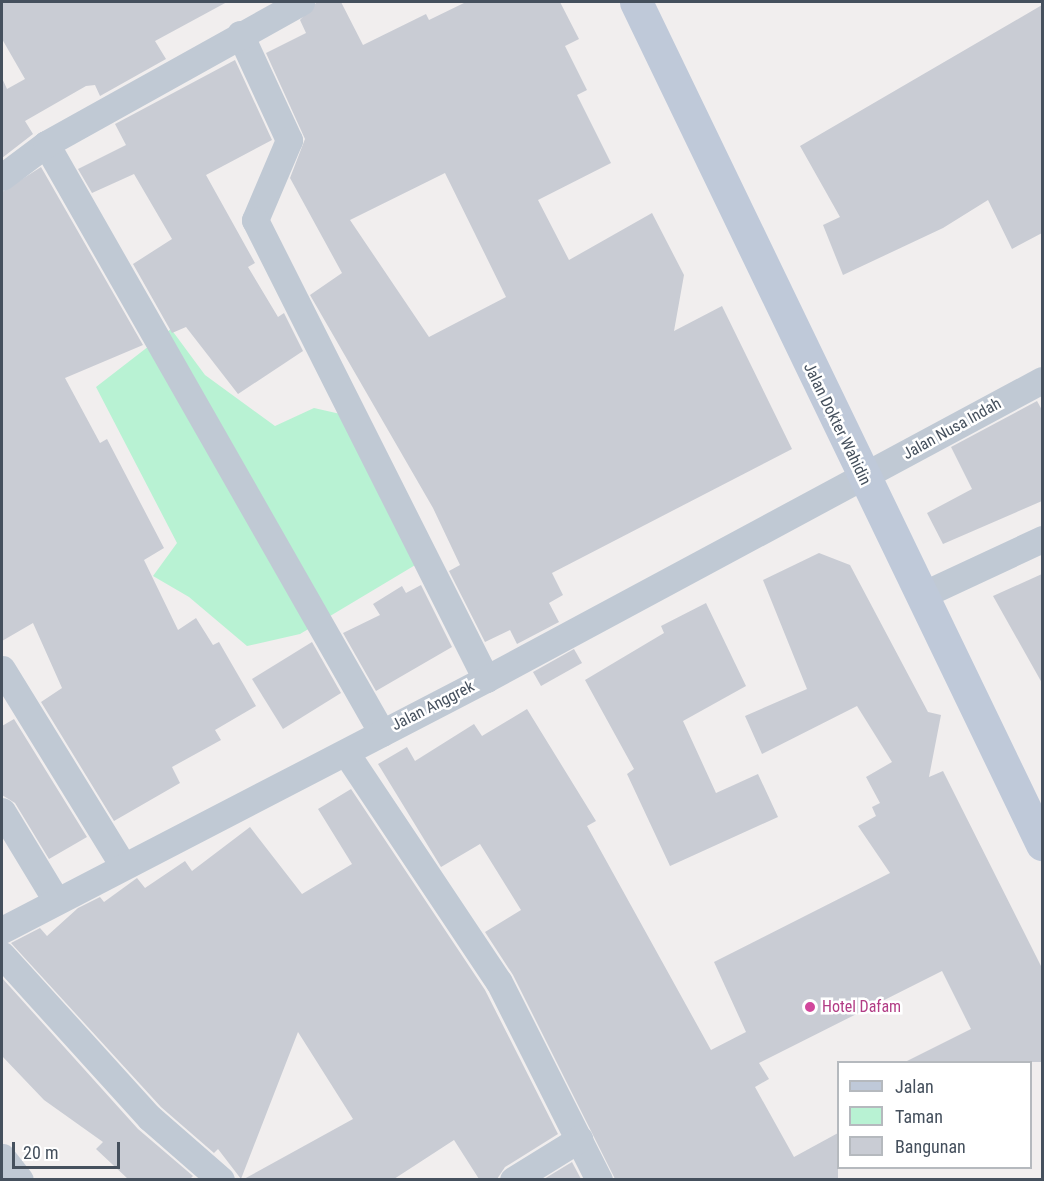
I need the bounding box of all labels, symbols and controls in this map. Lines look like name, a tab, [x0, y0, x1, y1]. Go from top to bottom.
street label: Jalan Dokter Wahidin	[799, 360, 875, 488]
street label: Jalan Nusa Indah	[899, 394, 1005, 464]
street label: Jalan Anggrek	[388, 677, 478, 735]
place label: Hotel Dafam	[822, 997, 901, 1017]
marker: Hotel Dafam	[803, 1000, 817, 1014]
legend	[837, 1061, 1032, 1169]
text: Jalan	[895, 1076, 934, 1097]
text: Taman	[895, 1106, 943, 1127]
scale bar	[15, 1130, 123, 1168]
text: Bangunan	[895, 1136, 966, 1157]
text: 20 m	[23, 1142, 58, 1163]

